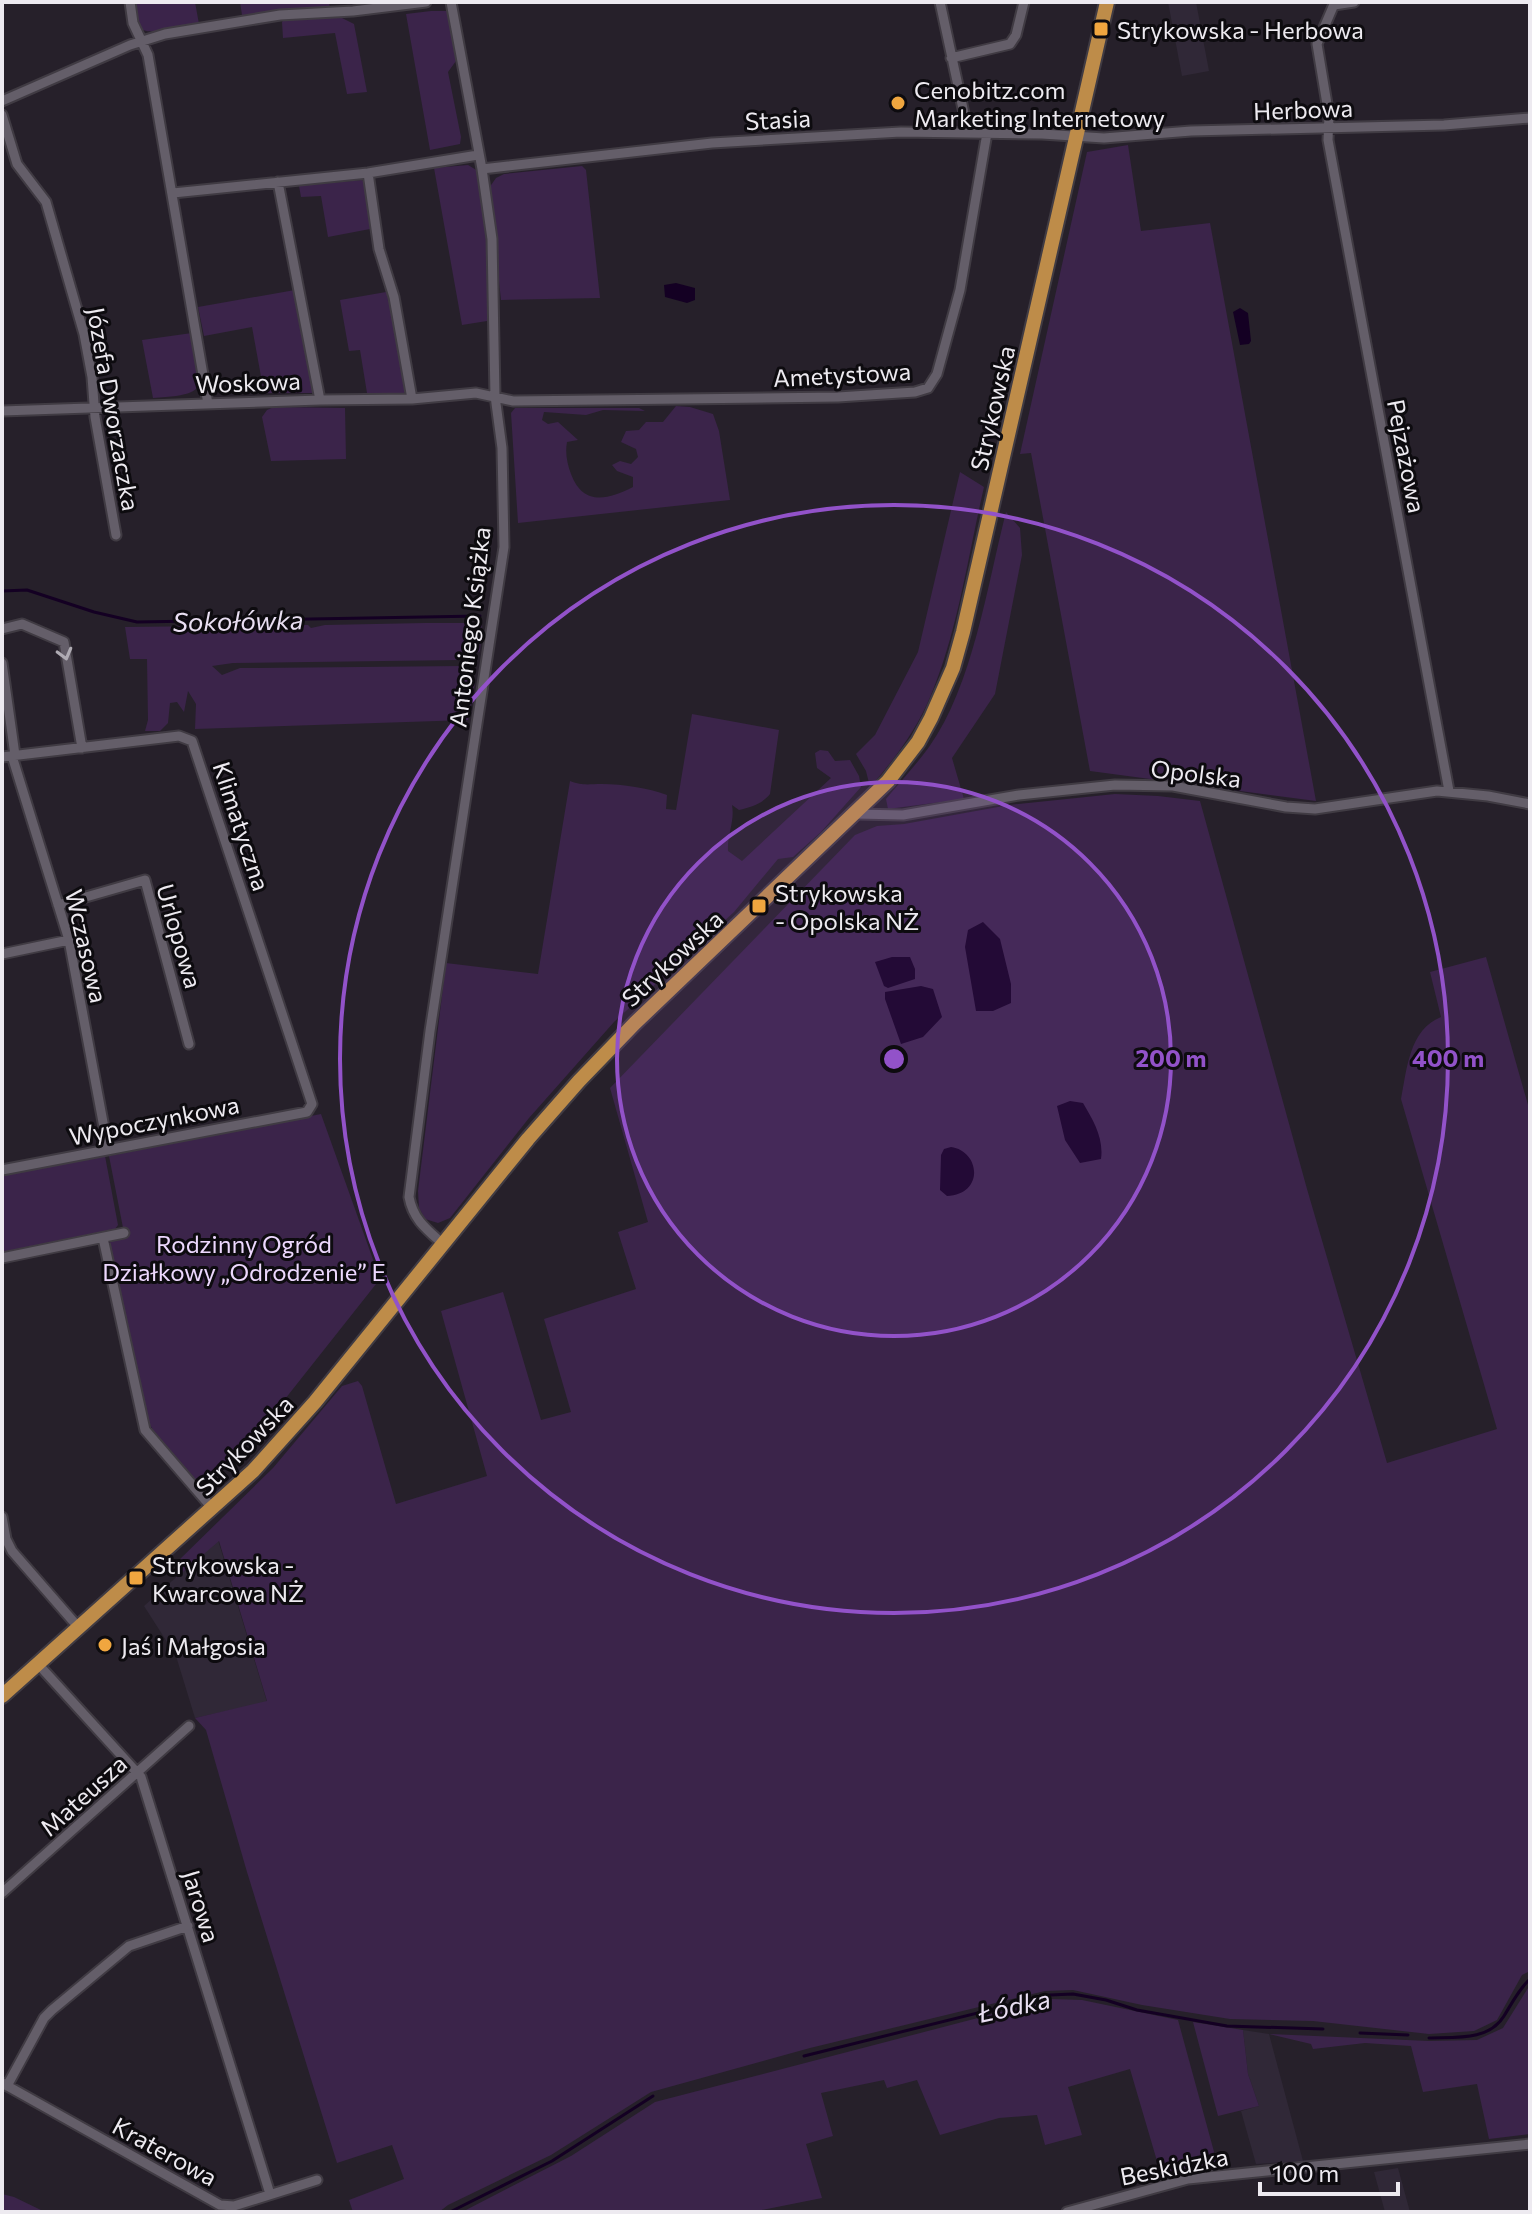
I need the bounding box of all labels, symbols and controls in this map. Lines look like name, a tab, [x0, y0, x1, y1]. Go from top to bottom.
place label: Strykowska - Herbowa	[1117, 15, 1364, 44]
marker: Strykowska - Herbowa	[1092, 20, 1110, 38]
place label: Cenobitz.com Marketing Internetowy	[914, 75, 1165, 132]
street label: Herbowa	[1253, 93, 1353, 125]
marker: Cenobitz.com Marketing Internetowy	[889, 94, 907, 112]
street label: Stasia	[744, 103, 812, 135]
street label: Józefa Dworzaczka	[82, 305, 146, 513]
street label: Strykowska	[964, 343, 1020, 473]
street label: Ametystowa	[772, 356, 912, 392]
street label: Woskowa	[195, 366, 301, 398]
street label: Pejzażowa	[1382, 397, 1432, 515]
street label: Antoniego Książka	[442, 525, 496, 729]
water label: Sokołówka	[172, 603, 304, 637]
one-way arrow	[56, 647, 73, 660]
street label: Opolska	[1149, 753, 1243, 793]
street label: Klimatyczna	[208, 758, 276, 894]
place label: Strykowska - Opolska NŻ	[775, 878, 919, 935]
street label: Urlopowa	[151, 880, 209, 992]
street label: Wczasowa	[60, 886, 114, 1006]
marker: Strykowska - Opolska NŻ	[750, 897, 768, 915]
street label: Strykowska	[615, 904, 729, 1012]
text: 200 m	[1136, 1043, 1206, 1072]
text: 400 m	[1412, 1043, 1484, 1072]
centre of rings	[880, 1045, 908, 1073]
street label: Wypoczynkowa	[67, 1089, 241, 1151]
park label: Rodzinny Ogród Działkowy „Odrodzenie” E	[102, 1229, 386, 1286]
street label: Strykowska	[189, 1389, 299, 1501]
place label: Strykowska - Kwarcowa NŻ	[152, 1550, 304, 1607]
marker: Strykowska - Kwarcowa NŻ	[127, 1569, 145, 1587]
place label: Jaś i Małgosia	[121, 1631, 266, 1660]
marker: Jaś i Małgosia	[96, 1636, 114, 1654]
street label: Mateusza	[34, 1749, 132, 1841]
street label: Jarowa	[177, 1866, 227, 1946]
water label: Łódka	[975, 1982, 1053, 2028]
street label: Kraterowa	[108, 2110, 222, 2192]
street label: Beskidzka	[1117, 2141, 1231, 2191]
scale bar	[1260, 2146, 1398, 2196]
text: 100 m	[1272, 2158, 1339, 2187]

